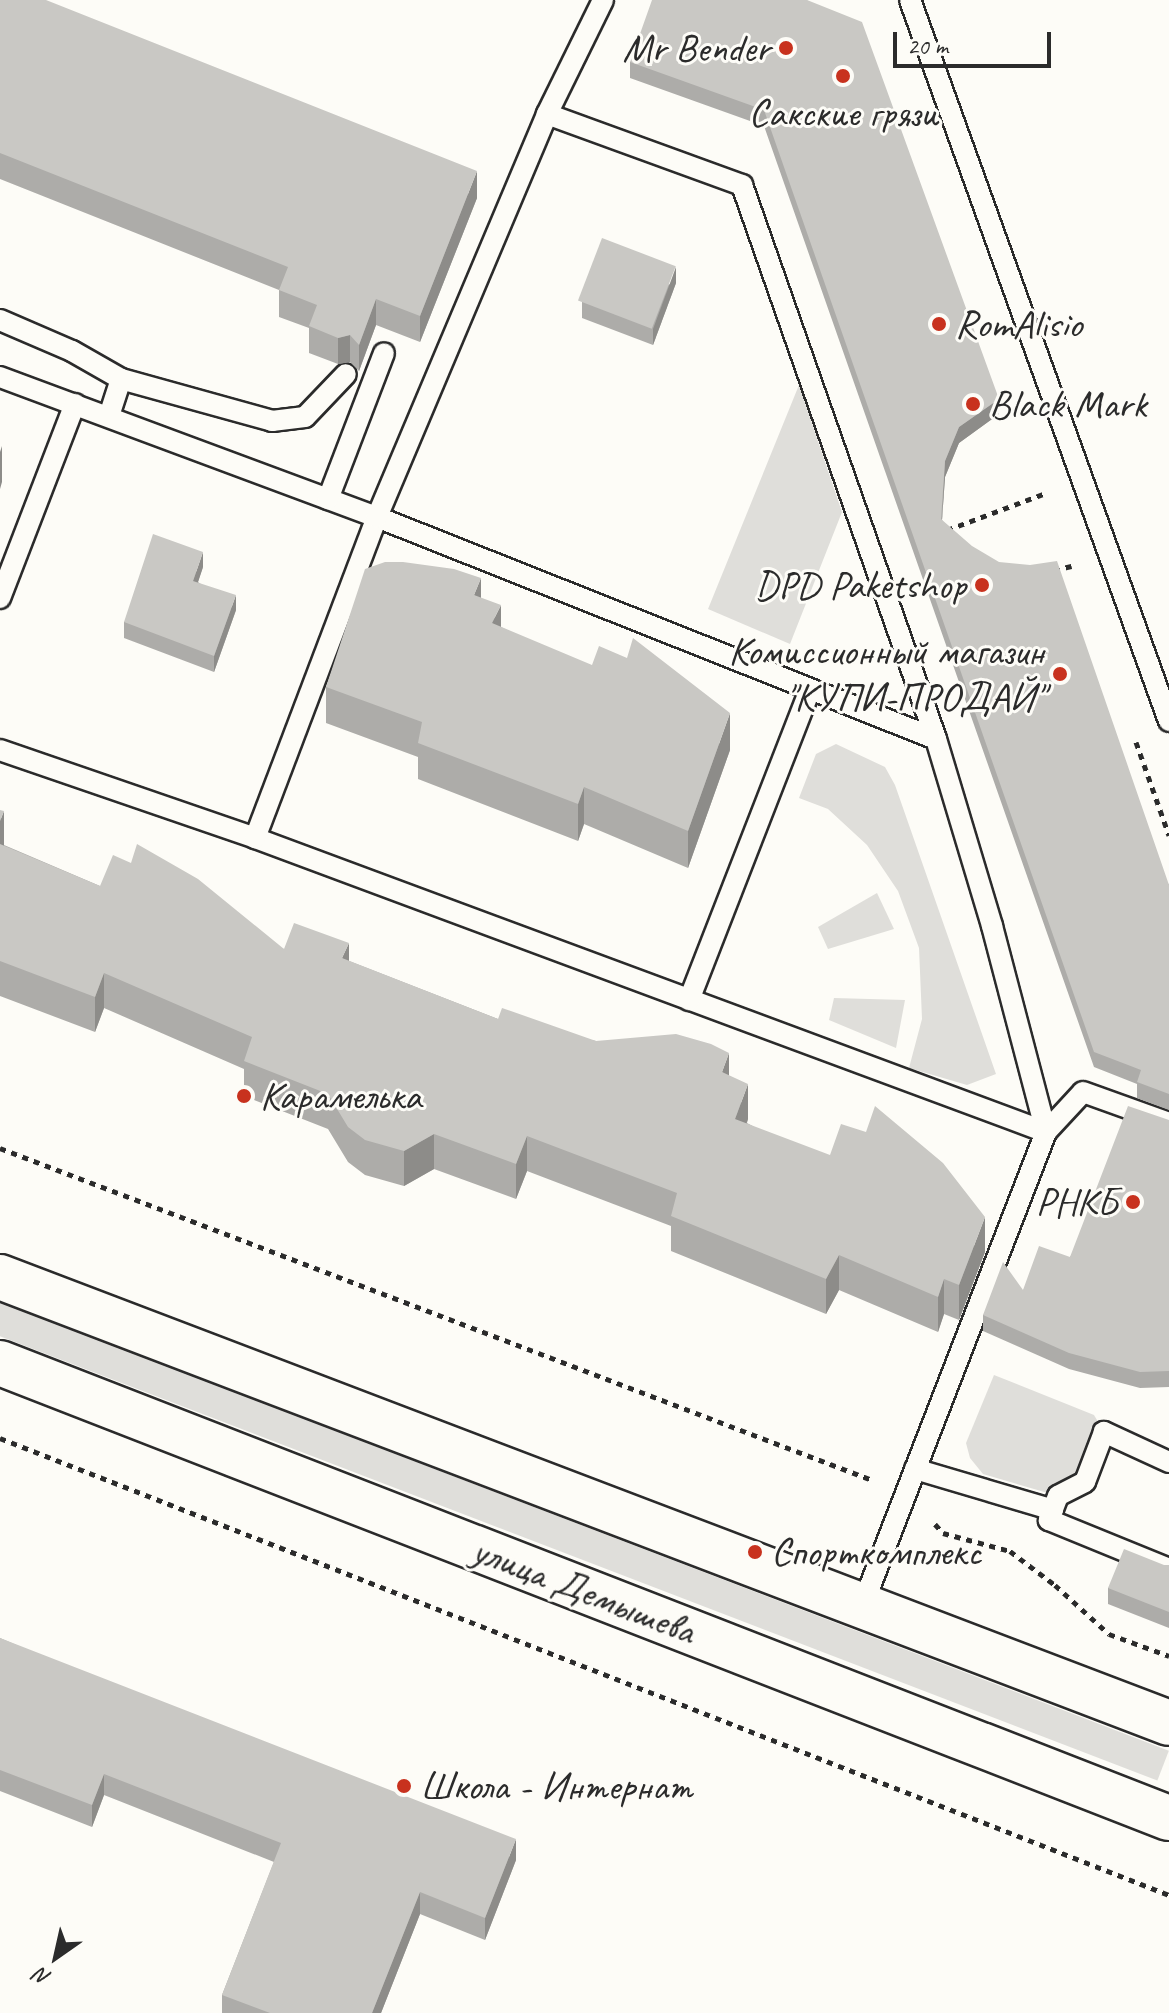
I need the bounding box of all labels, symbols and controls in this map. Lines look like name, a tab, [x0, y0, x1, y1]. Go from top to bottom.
scale bar	[897, 16, 1055, 66]
place label: Mr Bender	[622, 24, 770, 72]
text: 20 m	[907, 31, 948, 61]
marker: Mr Bender	[777, 39, 795, 57]
marker: Сакские грязи	[834, 67, 852, 85]
place label: Сакские грязи	[748, 89, 938, 137]
place label: RomAlisio	[955, 300, 1082, 348]
marker: RomAlisio	[930, 315, 948, 333]
place label: Black Mark	[989, 380, 1148, 428]
marker: Black Mark	[964, 395, 982, 413]
place label: DPD Paketshop	[754, 561, 966, 609]
marker: DPD Paketshop	[973, 576, 991, 594]
place label: Комиссионный магазин "КУПИ-ПРОДАЙ"	[729, 627, 1044, 721]
marker: Комиссионный магазин "КУПИ-ПРОДАЙ"	[1051, 665, 1069, 683]
place label: Карамелька	[260, 1072, 421, 1120]
marker: Карамелька	[235, 1087, 253, 1105]
place label: РНКБ	[1036, 1178, 1117, 1226]
marker: РНКБ	[1124, 1193, 1142, 1211]
street label: улица Демышева	[466, 1526, 702, 1654]
place label: Спорткомплекс	[771, 1528, 981, 1576]
marker: Спорткомплекс	[746, 1543, 764, 1561]
place label: Школа - Интернат	[420, 1762, 692, 1810]
marker: Школа - Интернат	[395, 1777, 413, 1795]
north arrow	[16, 1917, 96, 1997]
text: N	[29, 1961, 56, 1992]

